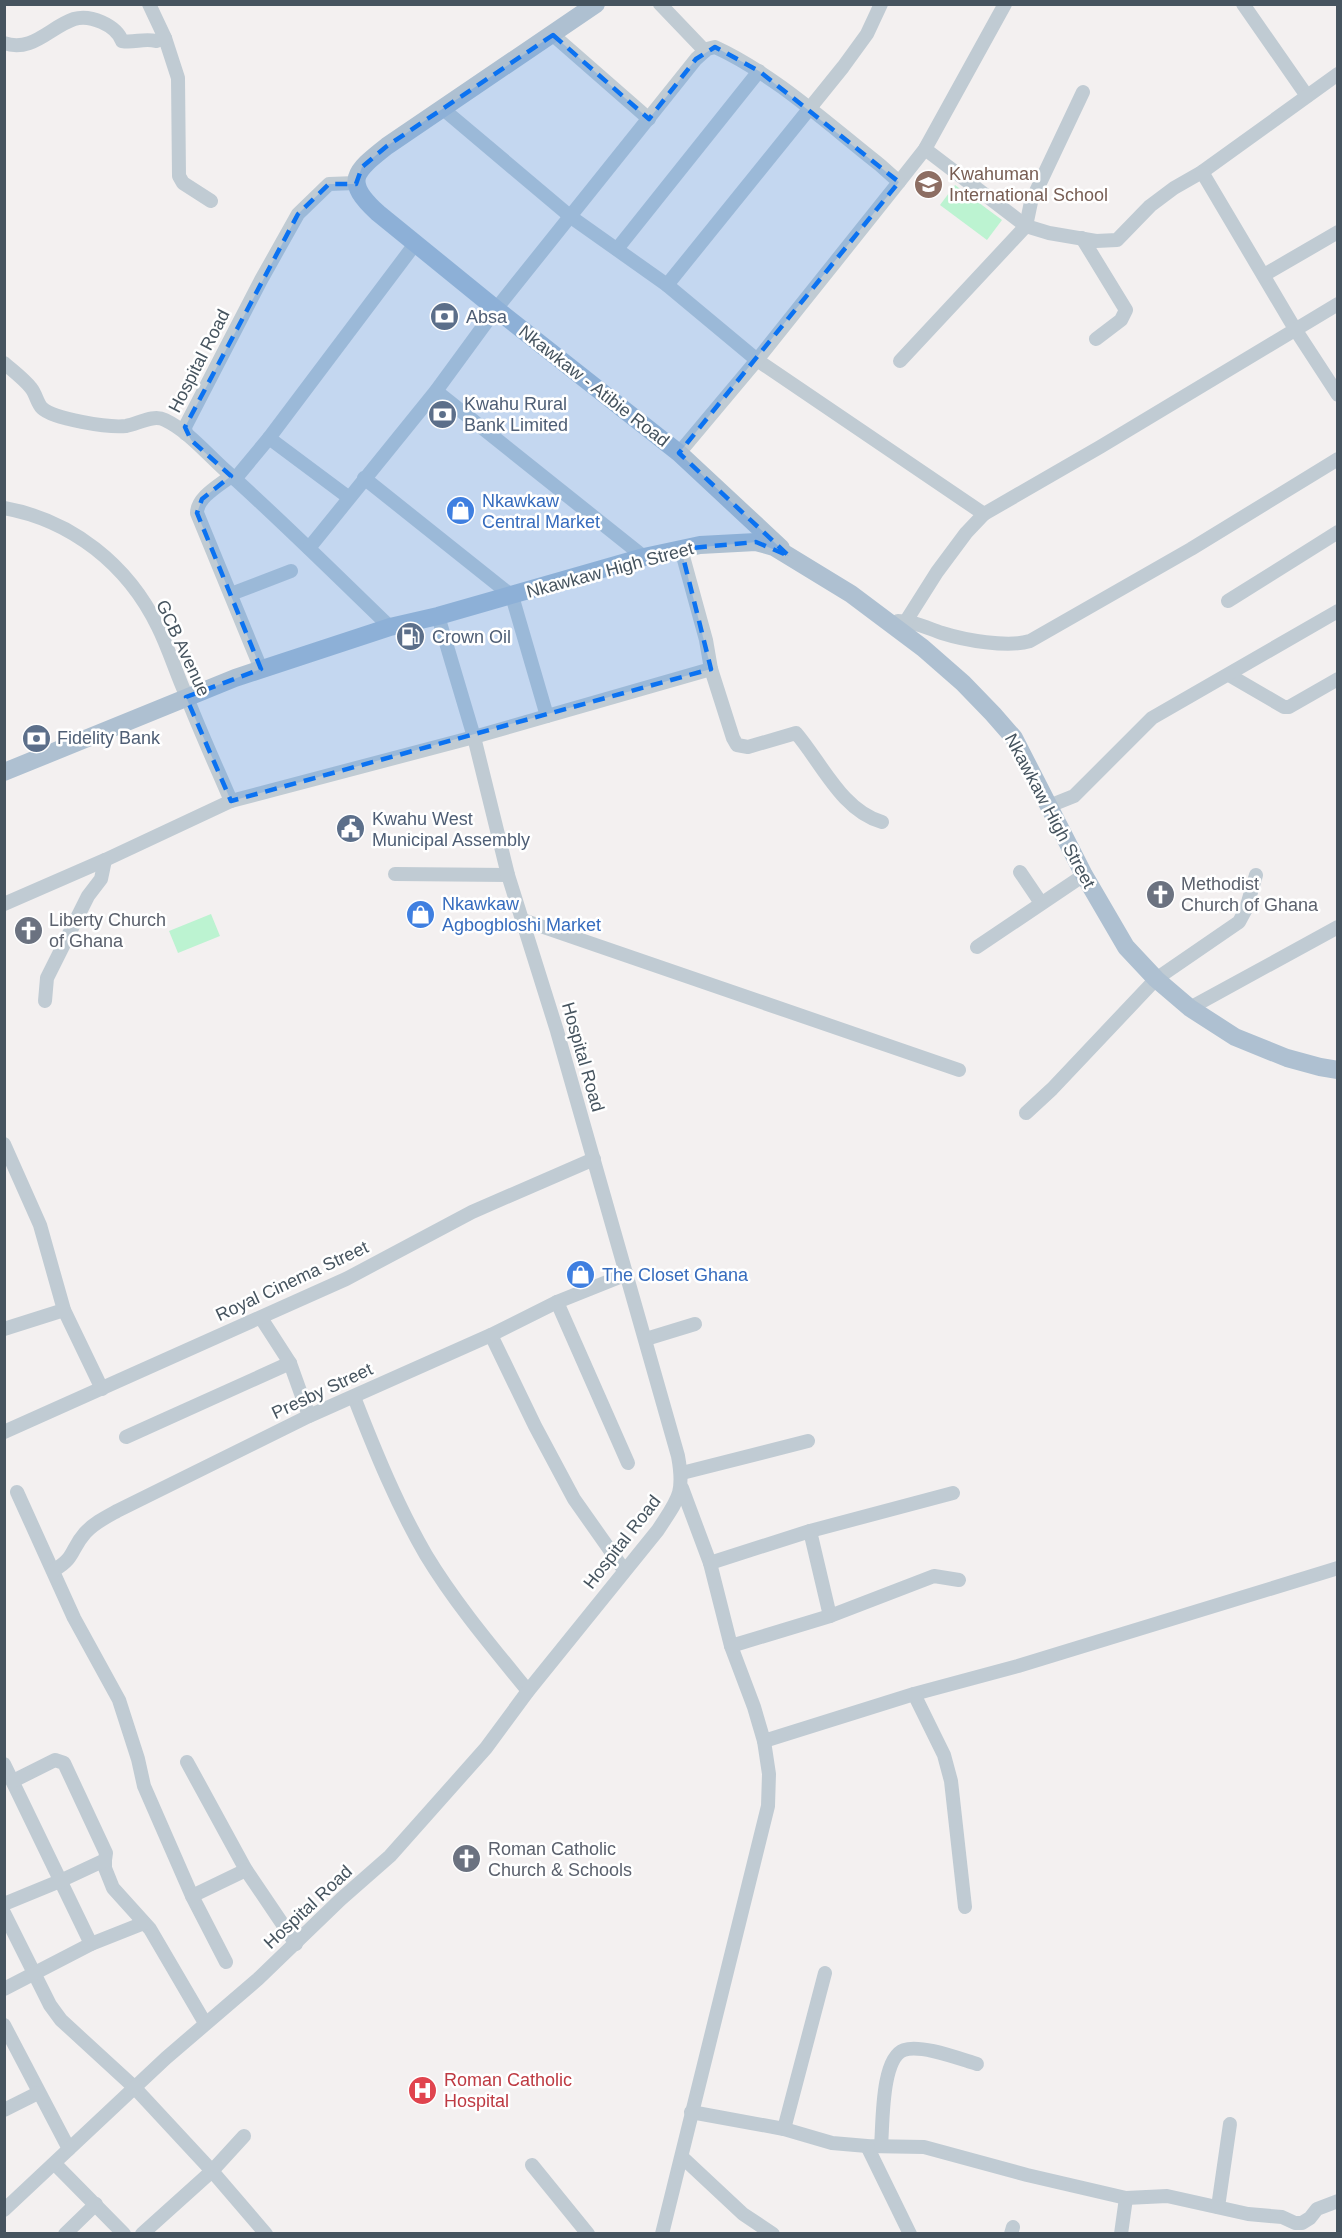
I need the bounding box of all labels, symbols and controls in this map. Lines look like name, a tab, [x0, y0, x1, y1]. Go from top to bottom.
place label: Kwahuman International School	[949, 164, 1108, 205]
school or university icon: Kwahuman International School	[912, 168, 944, 200]
bank icon: Absa	[429, 301, 461, 333]
street label: Hospital Road	[164, 306, 234, 416]
place label: Absa	[466, 307, 508, 327]
street label: Nkawkaw - Atibie Road	[515, 321, 673, 451]
place label: Kwahu Rural Bank Limited	[464, 394, 568, 435]
bank icon: Kwahu Rural Bank Limited	[427, 398, 459, 430]
place label: Nkawkaw Central Market	[482, 491, 600, 532]
shop icon: Nkawkaw Central Market	[445, 495, 477, 527]
street label: Nkawkaw High Street	[524, 538, 696, 602]
street label: GCB Avenue	[152, 597, 214, 699]
fuel station icon: Crown Oil	[395, 621, 427, 653]
place label: Crown Oil	[432, 627, 511, 647]
bank icon: Fidelity Bank	[20, 722, 52, 754]
place label: Fidelity Bank	[57, 728, 161, 748]
street label: Nkawkaw High Street	[1001, 730, 1099, 892]
place label: Kwahu West Municipal Assembly	[372, 809, 530, 850]
public building icon: Kwahu West Municipal Assembly	[335, 813, 367, 845]
place label: Methodist Church of Ghana	[1181, 874, 1319, 915]
church icon: Methodist Church of Ghana	[1144, 878, 1176, 910]
place label: Nkawkaw Agbogbloshi Market	[442, 894, 601, 935]
shop icon: Nkawkaw Agbogbloshi Market	[405, 898, 437, 930]
place label: Liberty Church of Ghana	[49, 910, 166, 951]
church icon: Liberty Church of Ghana	[12, 914, 44, 946]
street label: Hospital Road	[558, 1000, 608, 1114]
street label: Royal Cinema Street	[213, 1237, 371, 1325]
shop icon: The Closet Ghana	[565, 1259, 597, 1291]
place label: The Closet Ghana	[602, 1265, 749, 1285]
street label: Presby Street	[268, 1359, 376, 1423]
street label: Hospital Road	[579, 1491, 665, 1593]
place label: Roman Catholic Church & Schools	[488, 1839, 632, 1880]
church icon: Roman Catholic Church & Schools	[451, 1843, 483, 1875]
street label: Hospital Road	[260, 1861, 356, 1953]
place label: Roman Catholic Hospital	[444, 2070, 572, 2111]
hospital icon: Roman Catholic Hospital	[407, 2074, 439, 2106]

